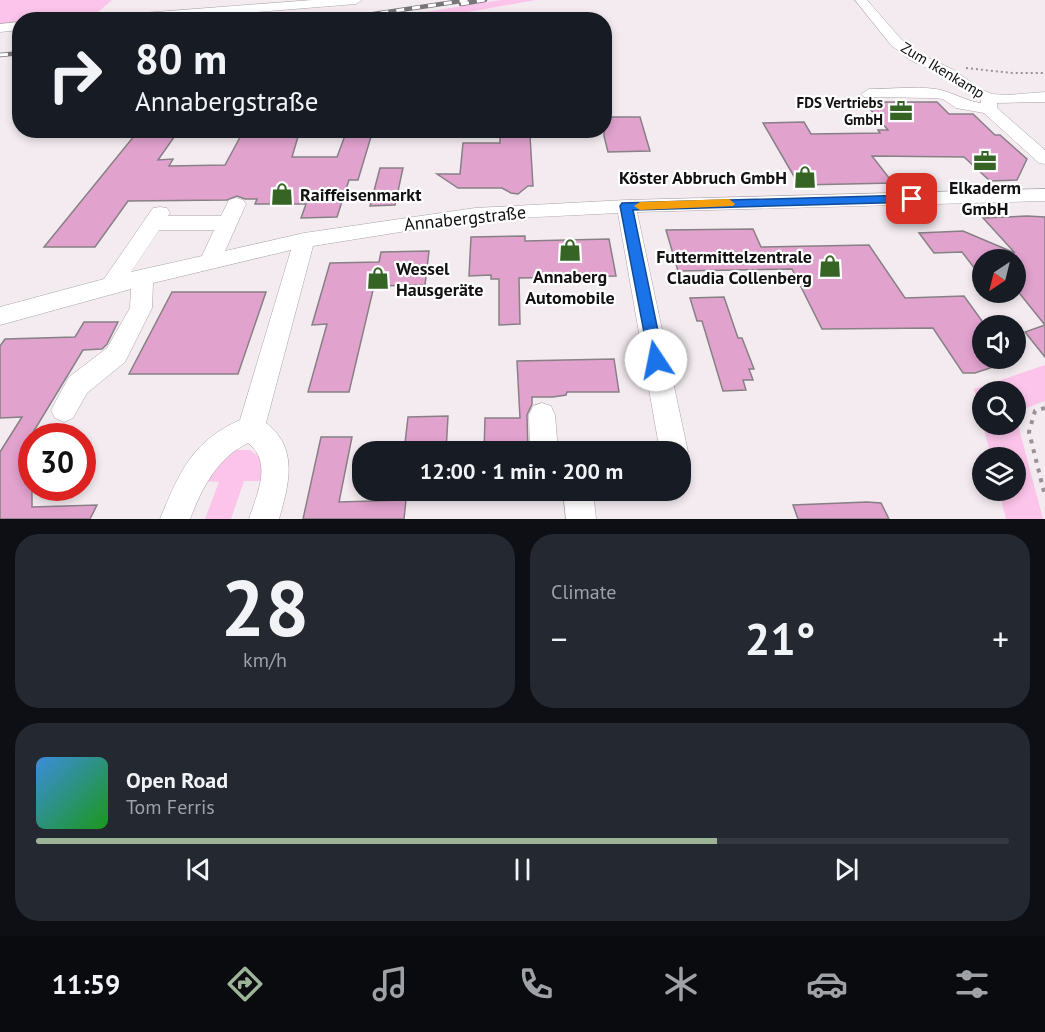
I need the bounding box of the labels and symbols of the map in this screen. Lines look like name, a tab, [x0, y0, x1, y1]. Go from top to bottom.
street label: Zum Ikenkamp	[898, 38, 988, 102]
place label: FDS Vertriebs GmbH	[797, 93, 883, 129]
office icon: FDS Vertriebs GmbH	[888, 98, 914, 124]
office icon: Elkaderm GmbH	[972, 148, 998, 174]
shop icon: Köster Abbruch GmbH	[792, 164, 818, 190]
place label: Köster Abbruch GmbH	[619, 166, 787, 189]
pin	[886, 173, 937, 224]
place label: Elkaderm GmbH	[949, 176, 1021, 220]
shop icon: Raiffeisenmarkt	[269, 181, 295, 207]
place label: Raiffeisenmarkt	[300, 183, 422, 206]
street label: Annabergstraße	[403, 200, 527, 236]
shop icon: Annaberg Automobile	[557, 237, 583, 263]
place label: Futtermittelzentrale Claudia Collenberg	[656, 245, 812, 289]
north arrow	[972, 249, 1026, 303]
shop icon: Futtermittelzentrale Claudia Collenberg	[817, 253, 843, 279]
place label: Wessel Hausgeräte	[396, 257, 483, 301]
shop icon: Wessel Hausgeräte	[365, 265, 391, 291]
place label: Annaberg Automobile	[525, 265, 615, 309]
position arrow	[624, 328, 688, 392]
speed limit sign: 30	[18, 423, 96, 501]

